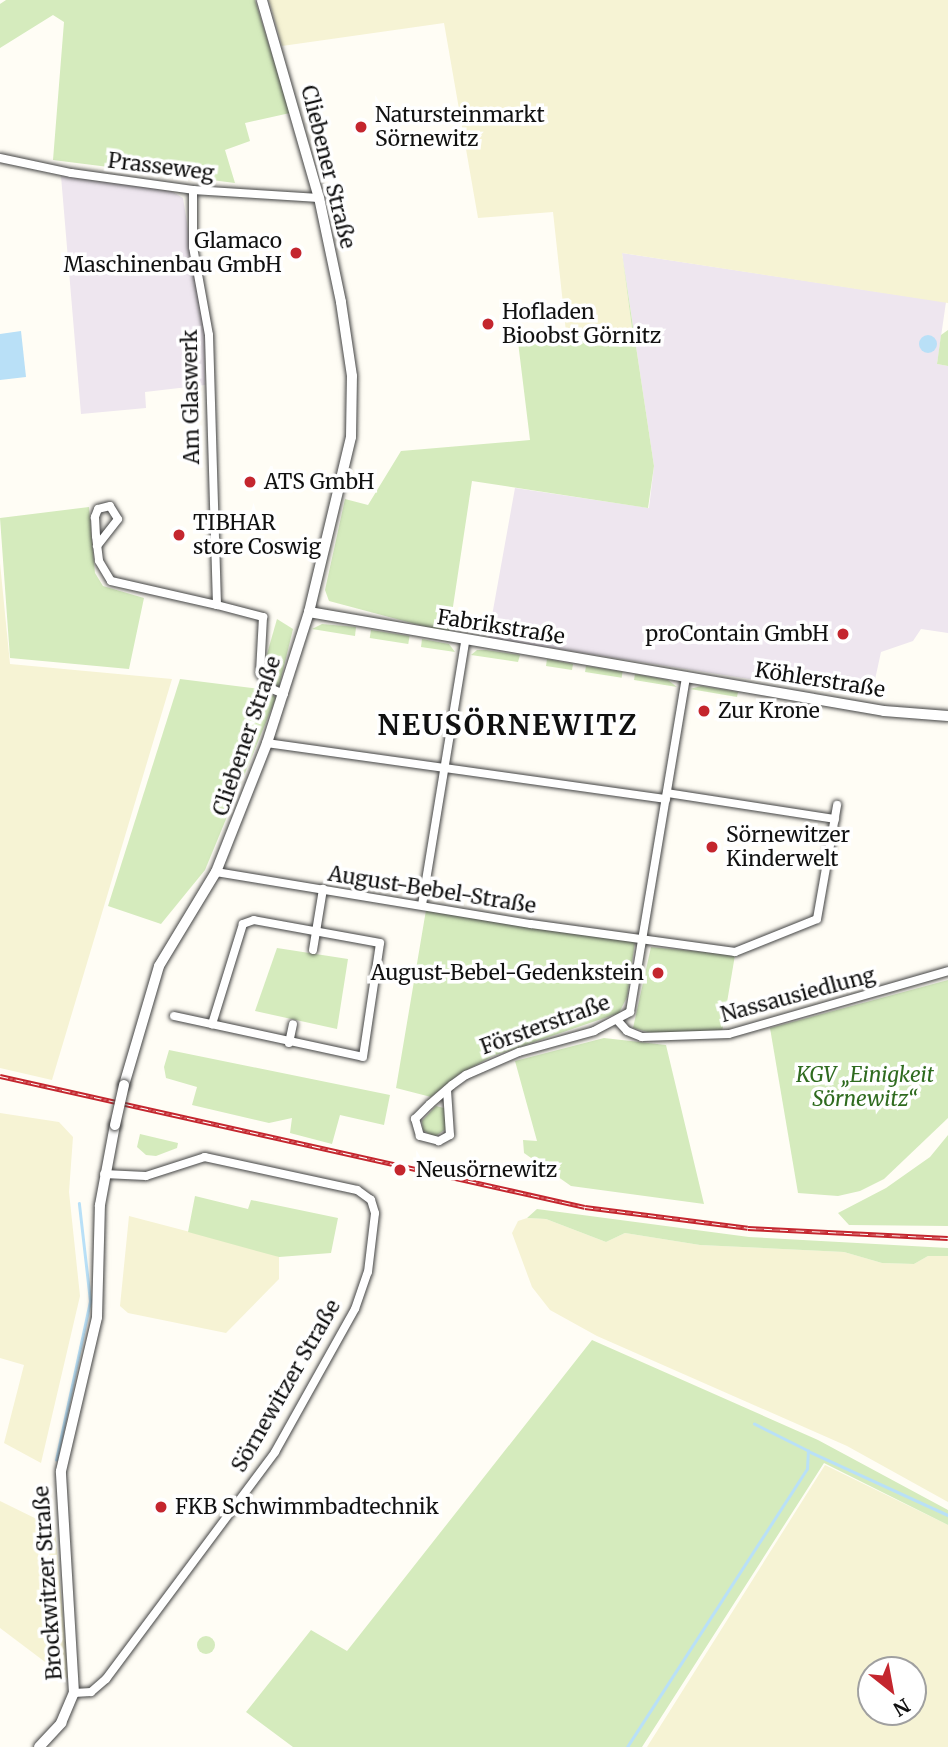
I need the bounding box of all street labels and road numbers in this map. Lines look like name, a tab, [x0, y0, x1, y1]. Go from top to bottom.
street label: Cliebener Straße	[296, 83, 360, 251]
street label: Prasseweg	[106, 148, 216, 186]
street label: Am Glaswerk	[177, 329, 205, 465]
street label: Fabrikstraße	[435, 604, 567, 650]
street label: Cliebener Straße	[208, 653, 286, 819]
street label: Köhlerstraße	[753, 657, 887, 703]
street label: August-Bebel-Straße	[326, 861, 538, 919]
street label: Nassausiedlung	[718, 962, 878, 1028]
street label: Försterstraße	[477, 990, 613, 1060]
street label: Sörnewitzer Straße	[226, 1295, 346, 1477]
street label: Brockwitzer Straße	[29, 1485, 67, 1681]

